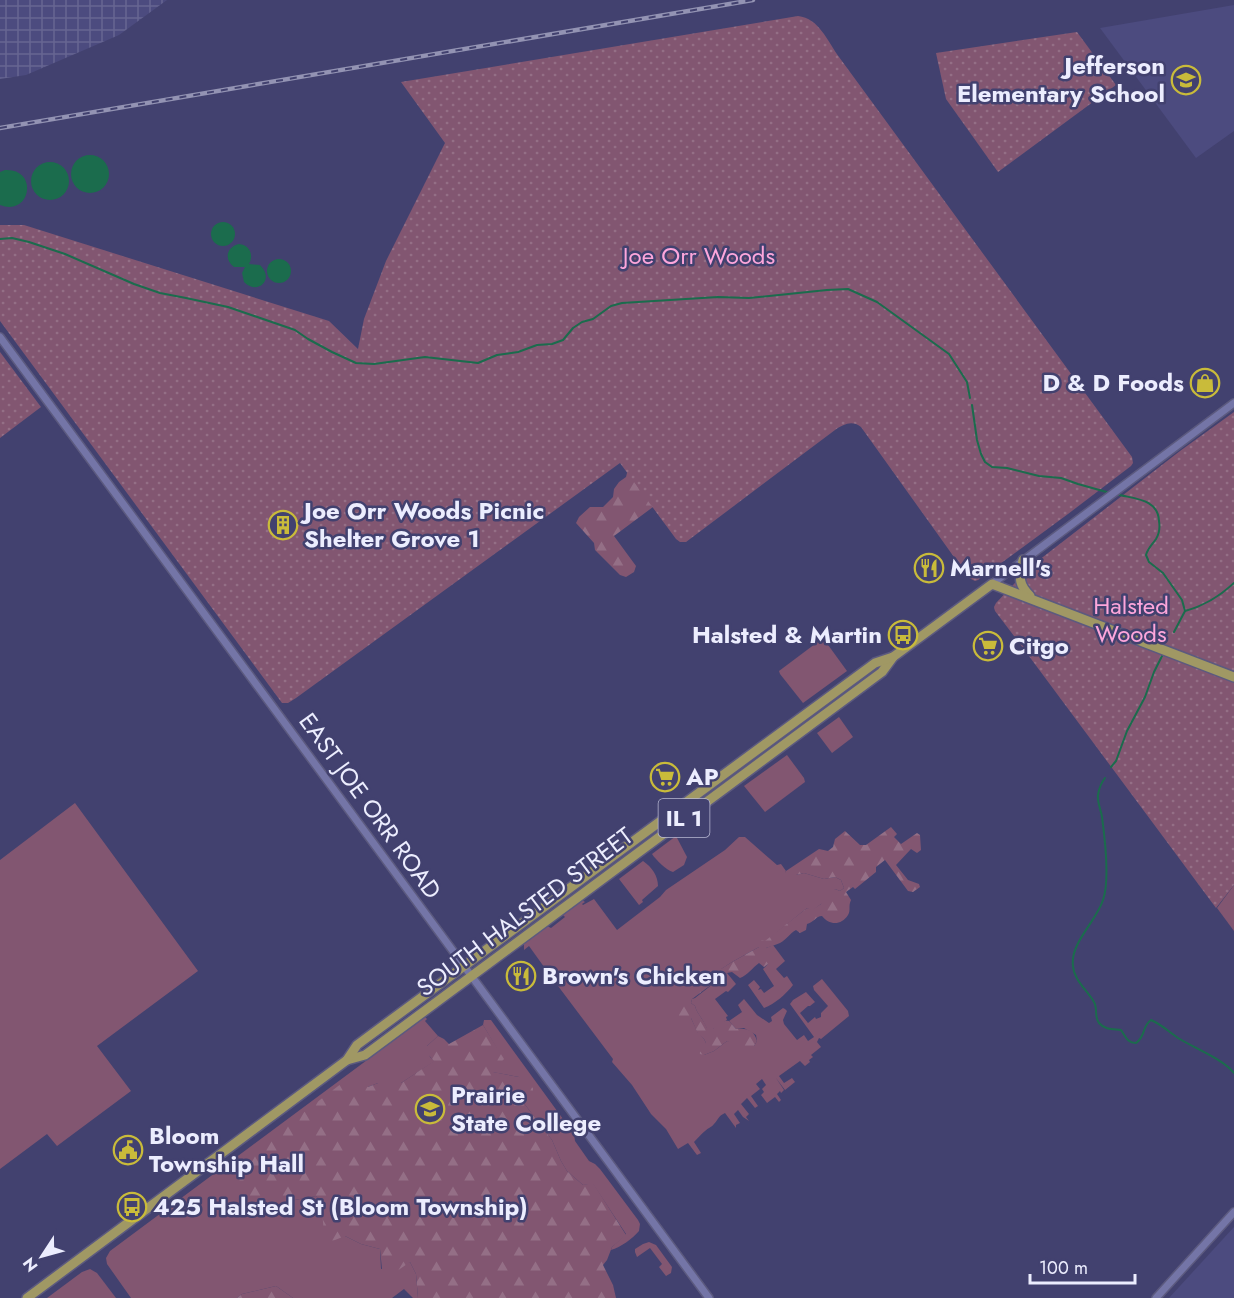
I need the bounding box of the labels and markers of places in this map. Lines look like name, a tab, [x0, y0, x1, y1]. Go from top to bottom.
place label: Jefferson Elementary School	[957, 48, 1165, 111]
school or university icon: Jefferson Elementary School	[1170, 64, 1202, 96]
place label: D & D Foods	[1043, 365, 1184, 400]
shop icon: D & D Foods	[1189, 367, 1221, 399]
place label: Joe Orr Woods Picnic Shelter Grove 1	[300, 493, 544, 556]
building icon: Joe Orr Woods Picnic Shelter Grove 1	[267, 509, 299, 541]
place label: Marnell's	[950, 550, 1051, 585]
restaurant icon: Marnell's	[913, 552, 945, 584]
place label: Halsted & Martin	[692, 617, 882, 652]
bus stop icon: Halsted & Martin	[887, 619, 919, 651]
place label: Citgo	[1009, 628, 1069, 663]
supermarket icon: Citgo	[972, 630, 1004, 662]
place label: AP	[685, 759, 719, 794]
supermarket icon: AP	[649, 761, 681, 793]
place label: Brown's Chicken	[542, 958, 726, 993]
restaurant icon: Brown's Chicken	[505, 960, 537, 992]
place label: Prairie State College	[451, 1077, 601, 1140]
school or university icon: Prairie State College	[414, 1093, 446, 1125]
place label: Bloom Township Hall	[149, 1118, 304, 1181]
public building icon: Bloom Township Hall	[112, 1134, 144, 1166]
place label: 425 Halsted St (Bloom Township)	[153, 1189, 528, 1224]
bus stop icon: 425 Halsted St (Bloom Township)	[116, 1191, 148, 1223]

